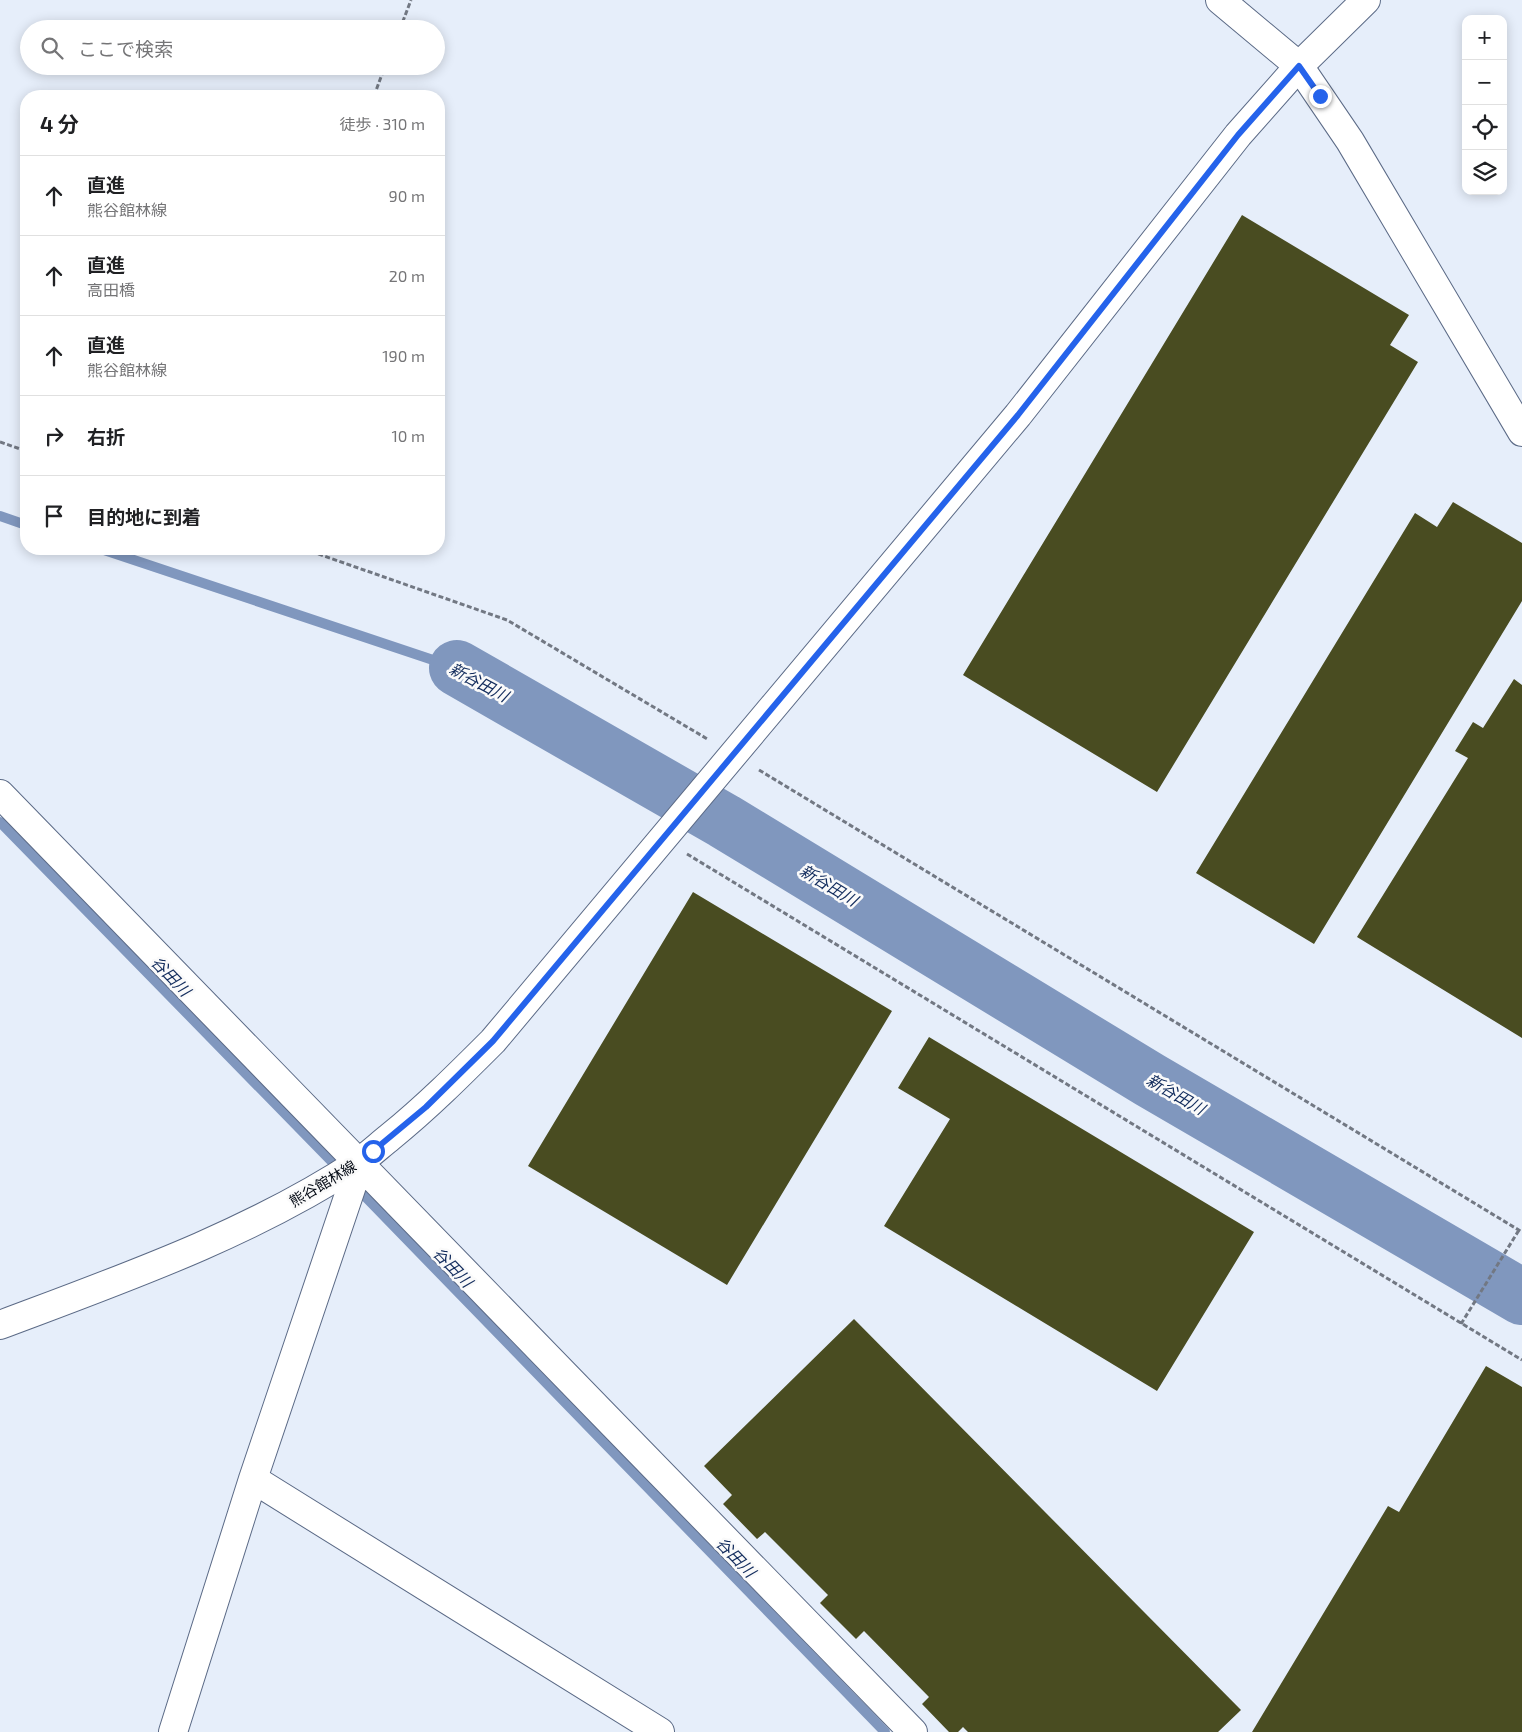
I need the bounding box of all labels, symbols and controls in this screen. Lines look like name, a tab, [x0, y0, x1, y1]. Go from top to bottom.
map controls	[1462, 15, 1507, 195]
button: +	[1462, 15, 1507, 60]
search box	[20, 20, 445, 75]
icon: search	[38, 34, 66, 62]
text: ここで検索	[78, 37, 173, 60]
button: −	[1462, 60, 1507, 105]
route end	[1309, 85, 1332, 108]
button: locate	[1462, 105, 1507, 150]
text: 4 分	[40, 111, 79, 136]
text: 徒歩 · 310 m	[340, 114, 425, 133]
button: layers	[1462, 150, 1507, 195]
text: 直進	[87, 173, 125, 196]
icon: ahead	[40, 182, 68, 210]
text: 90 m	[389, 186, 425, 205]
text: 熊谷館林線	[87, 200, 167, 219]
text: 直進	[87, 253, 125, 276]
icon: ahead	[40, 262, 68, 290]
text: 20 m	[389, 266, 425, 285]
text: 高田橋	[87, 280, 135, 299]
text: 直進	[87, 333, 125, 356]
icon: ahead	[40, 342, 68, 370]
text: 190 m	[382, 346, 425, 365]
text: 熊谷館林線	[87, 360, 167, 379]
icon: right	[40, 422, 68, 450]
text: 右折	[87, 425, 125, 448]
text: 10 m	[391, 426, 425, 445]
icon: arrive	[40, 502, 68, 530]
text: 目的地に到着	[87, 505, 201, 528]
water label: 新谷田川	[447, 658, 514, 706]
water label: 新谷田川	[797, 860, 863, 910]
water label: 谷田川	[148, 952, 196, 1001]
water label: 新谷田川	[1144, 1069, 1210, 1119]
route start	[362, 1140, 385, 1163]
street label: 熊谷館林線	[286, 1156, 359, 1210]
water label: 谷田川	[430, 1243, 478, 1292]
water label: 谷田川	[713, 1533, 761, 1582]

